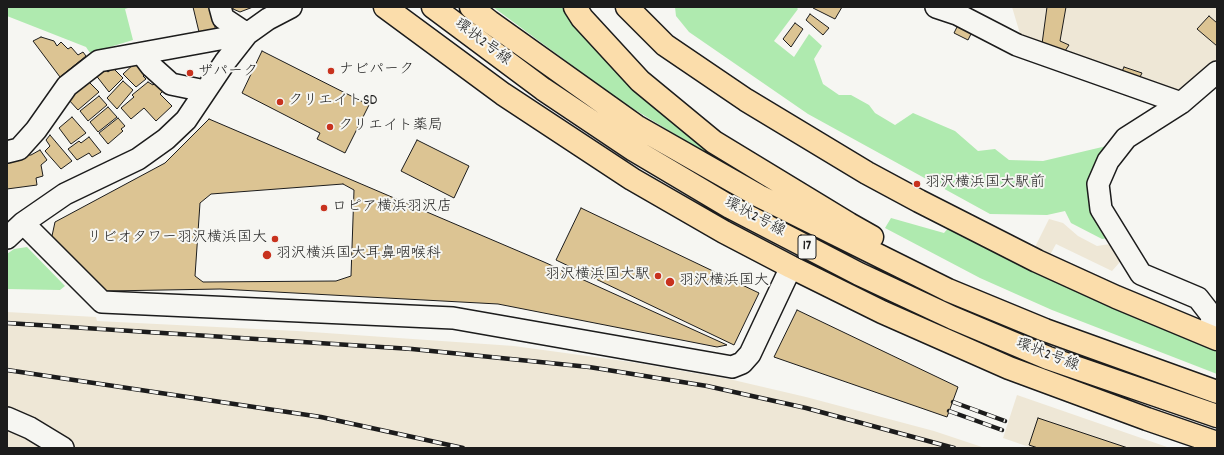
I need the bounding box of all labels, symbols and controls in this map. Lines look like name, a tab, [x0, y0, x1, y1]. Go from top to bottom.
street label: 環状2号線	[450, 16, 514, 70]
place label: ナビパーク	[339, 62, 414, 80]
place label: ザパーク	[198, 64, 258, 82]
marker: ナビパーク	[326, 66, 336, 76]
marker: ザパーク	[185, 68, 195, 78]
place label: クリエイトSD	[288, 93, 377, 111]
marker: クリエイトSD	[275, 97, 285, 107]
place label: クリエイト薬局	[338, 118, 443, 136]
marker: クリエイト薬局	[325, 122, 335, 132]
place label: 羽沢横浜国大駅前	[925, 175, 1045, 193]
marker: 羽沢横浜国大駅前	[912, 179, 922, 189]
street label: 環状2号線	[720, 194, 788, 242]
place label: ロピア横浜羽沢店	[332, 199, 452, 217]
marker: ロピア横浜羽沢店	[319, 203, 329, 213]
place label: リビオタワー羽沢横浜国大	[87, 230, 267, 248]
marker: リビオタワー羽沢横浜国大	[270, 234, 280, 244]
road number: 17	[798, 235, 816, 259]
place label: 羽沢横浜国大耳鼻咽喉科	[276, 246, 441, 264]
marker: 羽沢横浜国大耳鼻咽喉科	[261, 249, 273, 261]
place label: 羽沢横浜国大駅	[545, 267, 650, 285]
marker: 羽沢横浜国大駅	[653, 271, 663, 281]
place label: 羽沢横浜国大	[679, 273, 769, 291]
marker: 羽沢横浜国大	[664, 276, 676, 288]
street label: 環状2号線	[1013, 336, 1081, 376]

